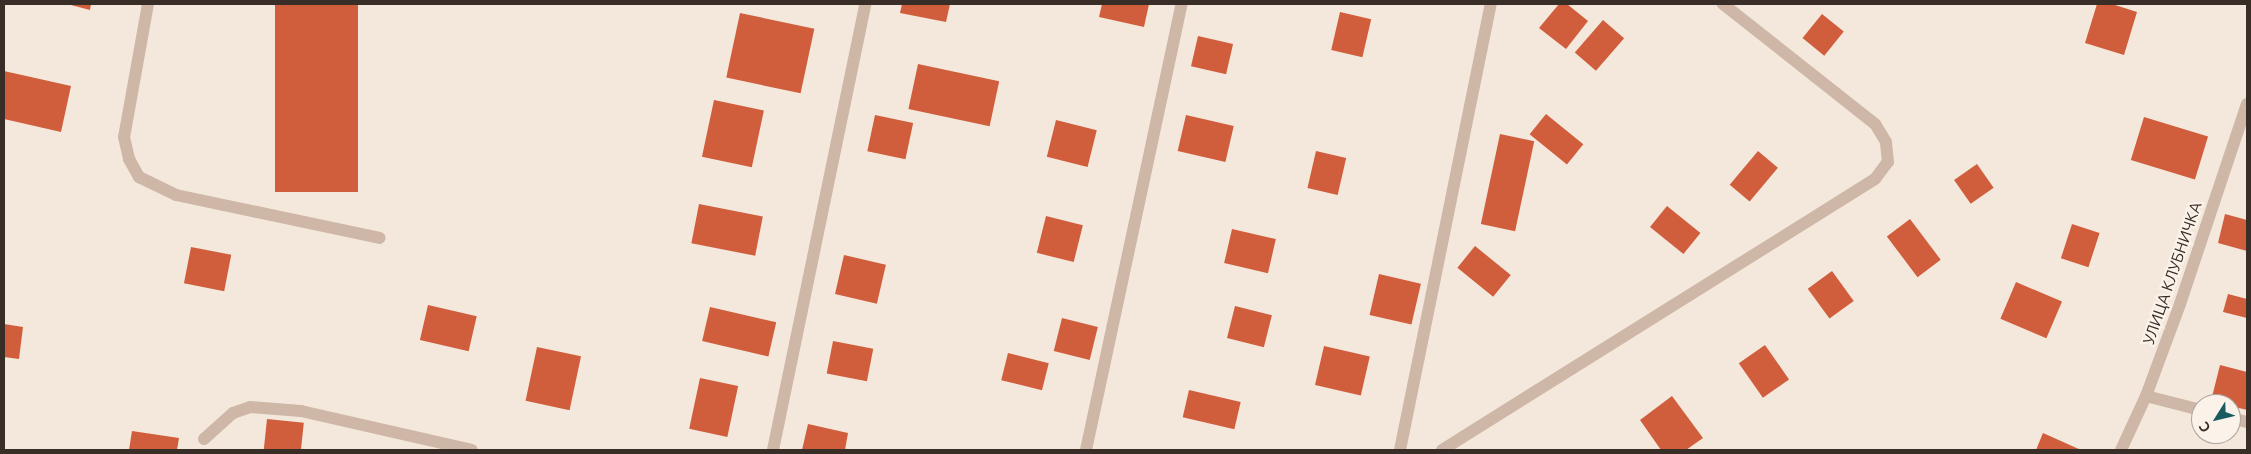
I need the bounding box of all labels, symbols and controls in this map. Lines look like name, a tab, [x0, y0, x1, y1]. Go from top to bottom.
street label: УЛИЦА КЛУБНИЧКА	[2139, 199, 2205, 347]
north arrow	[2191, 394, 2241, 444]
text: С	[2196, 419, 2214, 436]

